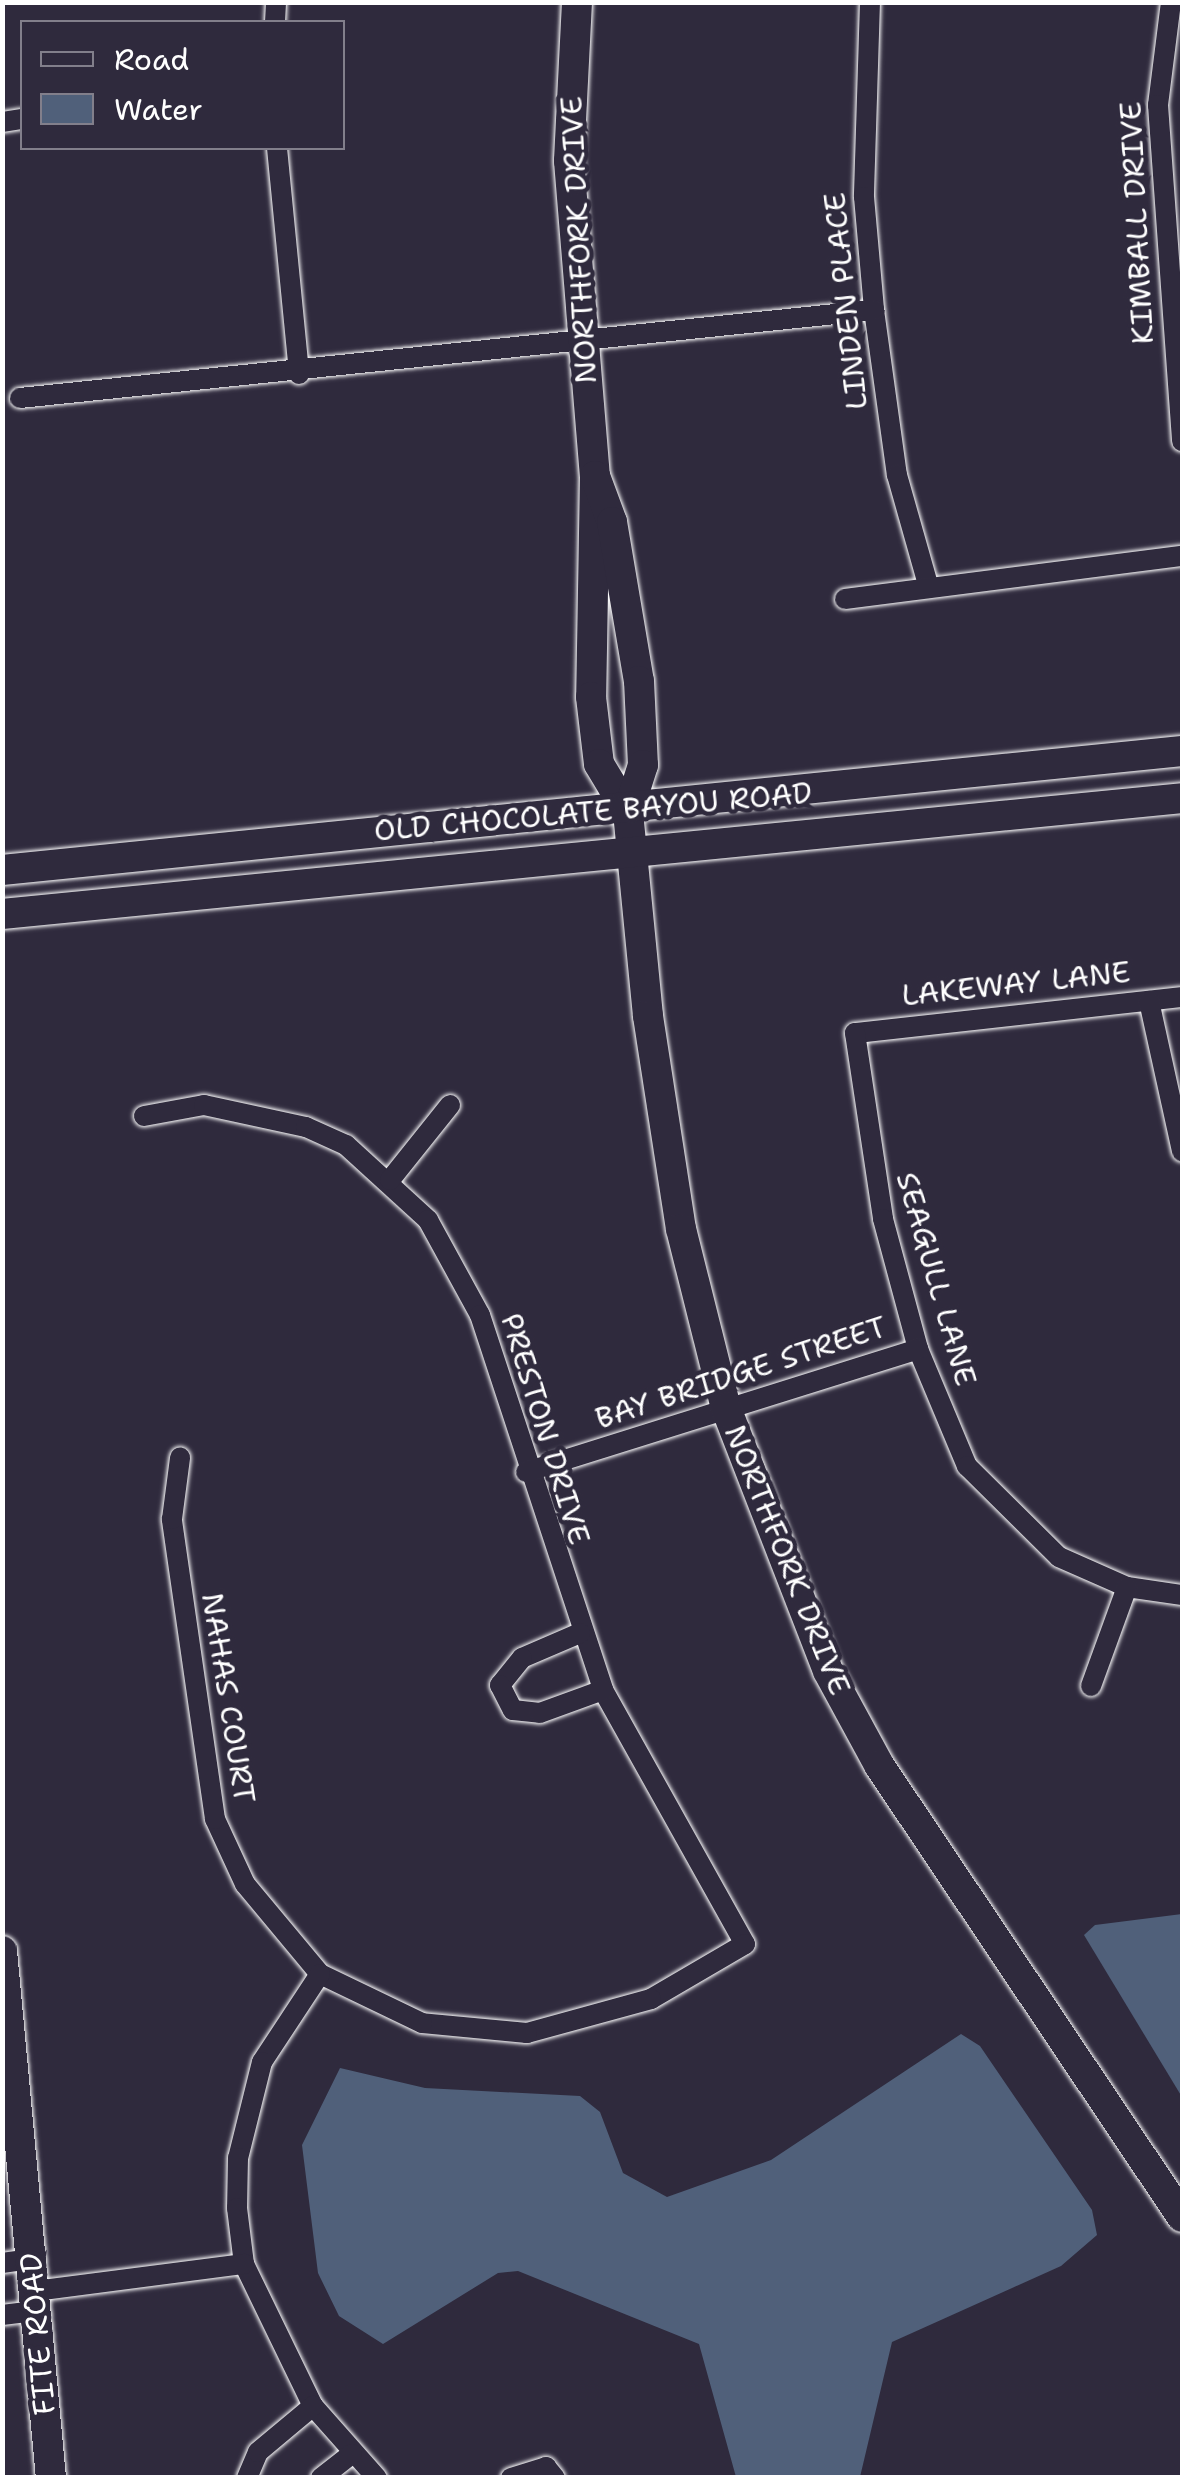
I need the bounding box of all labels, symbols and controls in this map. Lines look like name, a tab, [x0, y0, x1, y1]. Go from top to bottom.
legend	[20, 20, 345, 150]
text: Road	[114, 39, 189, 80]
text: Water	[114, 89, 203, 130]
street label: NORTHFORK DRIVE	[553, 95, 605, 385]
street label: KIMBALL DRIVE	[1113, 101, 1161, 345]
street label: LINDEN PLACE	[817, 191, 875, 411]
street label: OLD CHOCOLATE BAYOU ROAD	[372, 775, 814, 849]
street label: LAKEWAY LANE	[900, 954, 1132, 1014]
street label: SEAGULL LANE	[888, 1168, 984, 1390]
street label: PRESTON DRIVE	[493, 1309, 597, 1549]
street label: BAY BRIDGE STREET	[591, 1309, 891, 1437]
street label: NORTHFORK DRIVE	[716, 1420, 858, 1700]
street label: NAHAS COURT	[194, 1590, 262, 1806]
street label: FITE ROAD	[13, 2251, 63, 2417]

